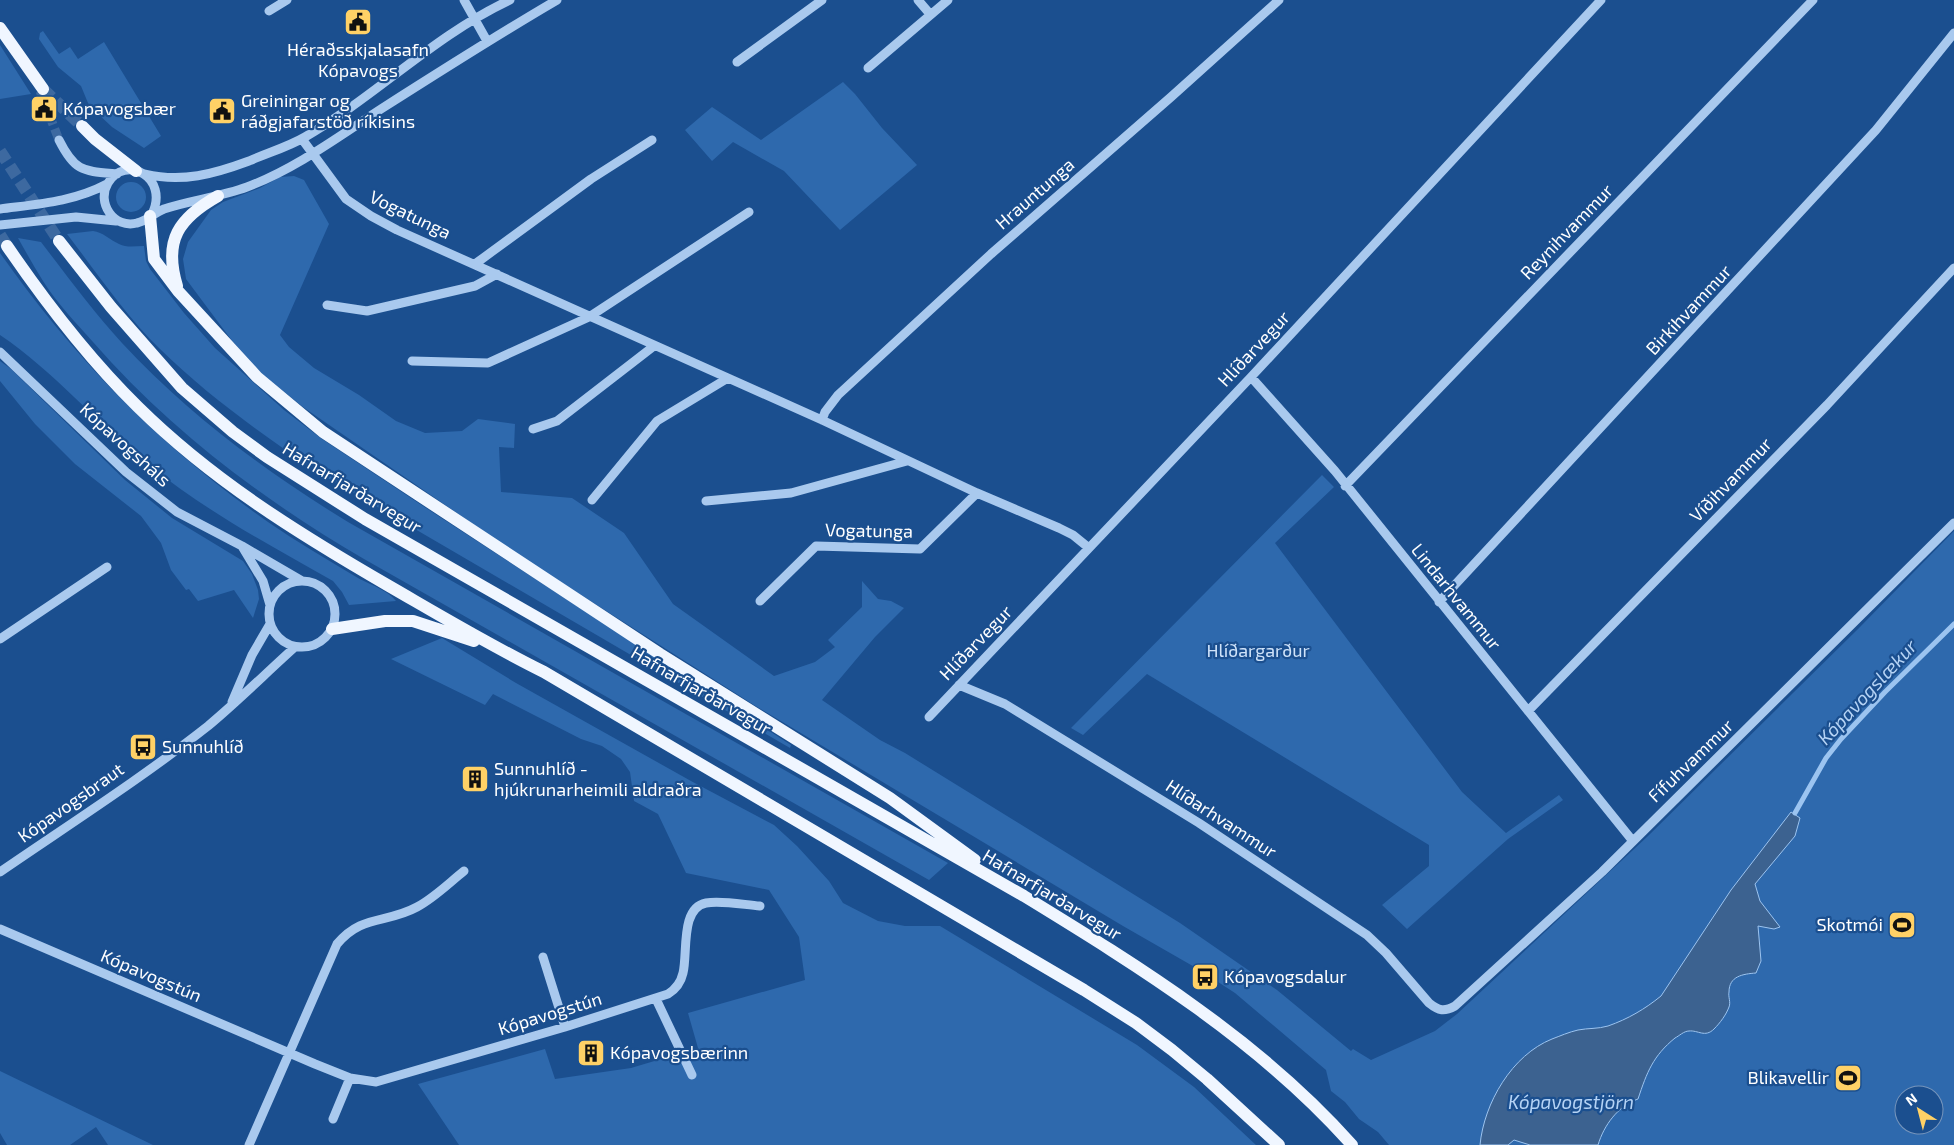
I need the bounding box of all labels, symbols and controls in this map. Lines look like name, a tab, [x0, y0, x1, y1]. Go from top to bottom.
public building icon: Héraðsskjalasafn Kópavogs	[343, 7, 373, 37]
place label: Héraðsskjalasafn Kópavogs	[287, 38, 429, 81]
place label: Greiningar og ráðgjafarstöð ríkisins	[241, 89, 415, 132]
public building icon: Kópavogsbær	[29, 94, 59, 124]
public building icon: Greiningar og ráðgjafarstöð ríkisins	[207, 96, 237, 126]
place label: Kópavogsbær	[63, 97, 176, 119]
street label: Hrauntunga	[990, 153, 1078, 233]
street label: Reynihvammur	[1515, 179, 1617, 284]
street label: Vogatunga	[366, 185, 455, 243]
street label: Birkihvammur	[1641, 260, 1736, 359]
street label: Hlíðarvegur	[1213, 306, 1294, 391]
street label: Kópavogsháls	[76, 398, 176, 491]
street label: Víðihvammur	[1685, 433, 1776, 526]
street label: Hafnarfjarðarvegur	[279, 437, 426, 537]
street label: Vogatunga	[825, 518, 913, 542]
street label: Lindarhvammur	[1407, 539, 1506, 654]
street label: Hlíðarvegur	[934, 600, 1016, 684]
water label: Kópavogslækur	[1812, 634, 1921, 749]
park label: Hlíðargarður	[1206, 639, 1310, 661]
street label: Hafnarfjarðarvegur	[627, 641, 776, 739]
street label: Fífuhvammur	[1643, 714, 1738, 806]
bus stop icon: Sunnuhlíð	[128, 732, 158, 762]
place label: Sunnuhlíð	[162, 735, 244, 757]
street label: Kópavogsbraut	[13, 757, 128, 847]
place label: Sunnuhlíð - hjúkrunarheimili aldraðra	[494, 757, 702, 800]
building icon: Sunnuhlíð - hjúkrunarheimili aldraðra	[460, 764, 490, 794]
street label: Hlíðarhvammur	[1162, 774, 1281, 862]
street label: Hafnarfjarðarvegur	[979, 844, 1126, 944]
sports icon: Skotmói	[1887, 910, 1917, 940]
place label: Skotmói	[1816, 913, 1883, 935]
street label: Kópavogstún	[98, 944, 205, 1006]
bus stop icon: Kópavogsdalur	[1190, 962, 1220, 992]
place label: Kópavogsdalur	[1224, 965, 1347, 987]
street label: Kópavogstún	[495, 987, 604, 1039]
building icon: Kópavogsbærinn	[576, 1038, 606, 1068]
place label: Kópavogsbærinn	[610, 1041, 748, 1063]
sports icon: Blikavellir	[1833, 1063, 1863, 1093]
place label: Blikavellir	[1748, 1066, 1829, 1088]
north arrow	[1894, 1085, 1944, 1135]
text: N	[1902, 1089, 1920, 1109]
water label: Kópavogstjörn	[1508, 1090, 1634, 1113]

